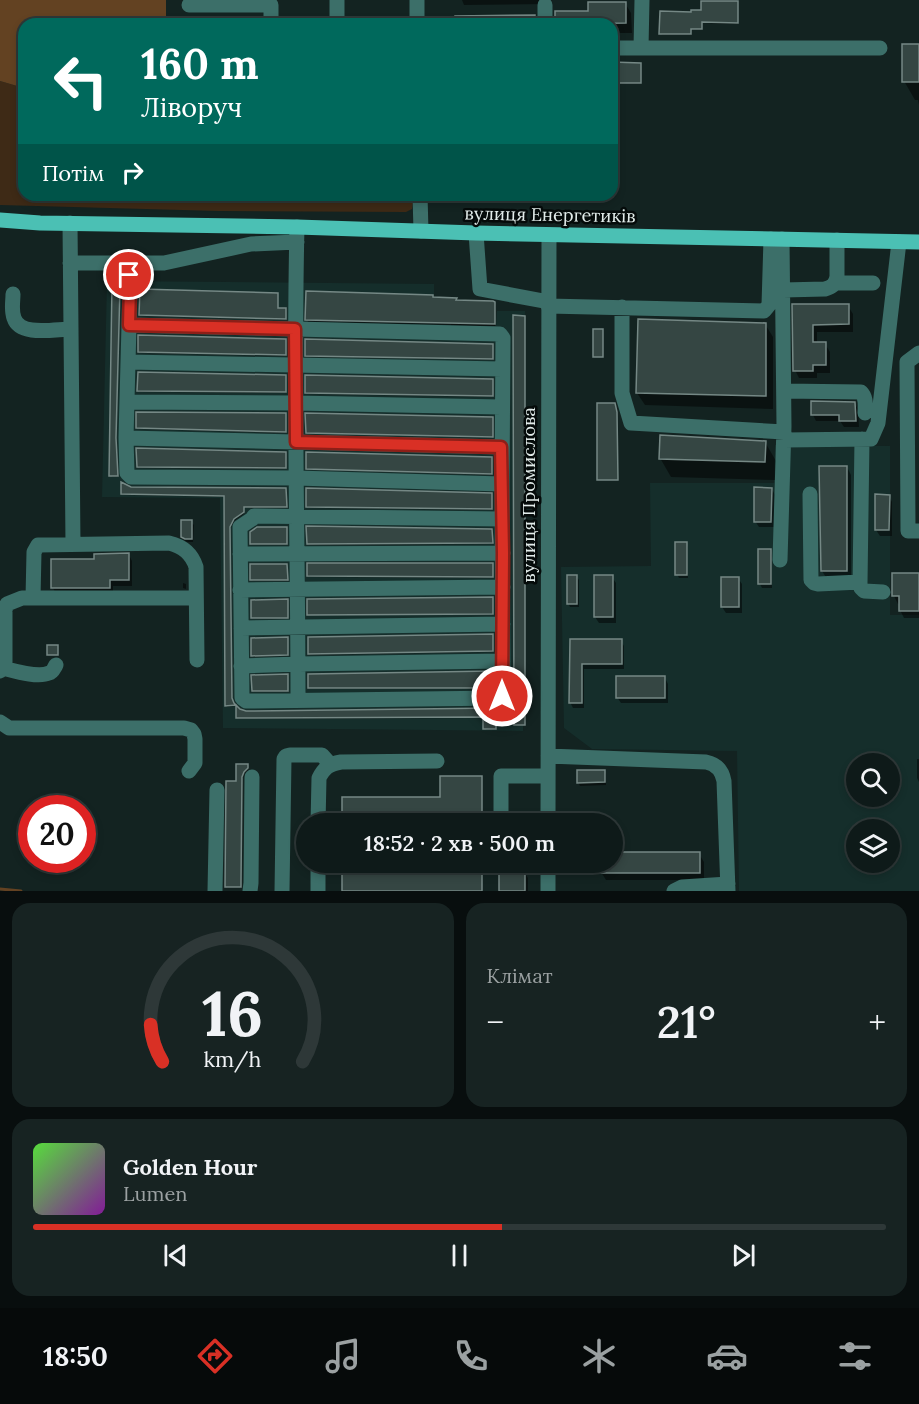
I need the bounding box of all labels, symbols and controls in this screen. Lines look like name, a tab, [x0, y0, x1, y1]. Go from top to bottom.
text: 160 m	[141, 37, 259, 91]
icon: left	[42, 42, 120, 120]
text: Ліворуч	[141, 90, 242, 124]
icon: right	[116, 156, 149, 189]
text: Потім	[42, 159, 104, 187]
street label: вулиця Енергетиків	[464, 202, 636, 227]
pin	[103, 249, 154, 300]
icon: arrive	[112, 258, 145, 291]
street label: вулиця Промислова	[517, 407, 540, 583]
position arrow	[470, 664, 534, 728]
map controls	[846, 753, 900, 873]
button: search	[846, 753, 900, 807]
speed limit sign: 20	[18, 795, 96, 873]
button: layers	[846, 819, 900, 873]
text: 18:52 · 2 хв · 500 m	[364, 829, 555, 857]
text: Клімат	[487, 963, 553, 988]
text: 16	[202, 973, 263, 1053]
text: 21°	[657, 993, 716, 1050]
text: −	[487, 1001, 504, 1043]
text: +	[868, 1001, 886, 1043]
text: km/h	[204, 1045, 262, 1073]
text: Golden Hour	[123, 1153, 257, 1181]
text: Lumen	[123, 1181, 187, 1206]
icon: previous	[159, 1239, 192, 1272]
icon: pause	[443, 1239, 476, 1272]
icon: next	[727, 1239, 760, 1272]
icon: directions	[194, 1335, 236, 1377]
icon: music	[322, 1335, 364, 1377]
icon: phone	[450, 1335, 492, 1377]
icon: climate	[578, 1335, 620, 1377]
icon: car	[706, 1335, 748, 1377]
icon: filters	[834, 1335, 876, 1377]
text: 18:50	[43, 1339, 108, 1373]

